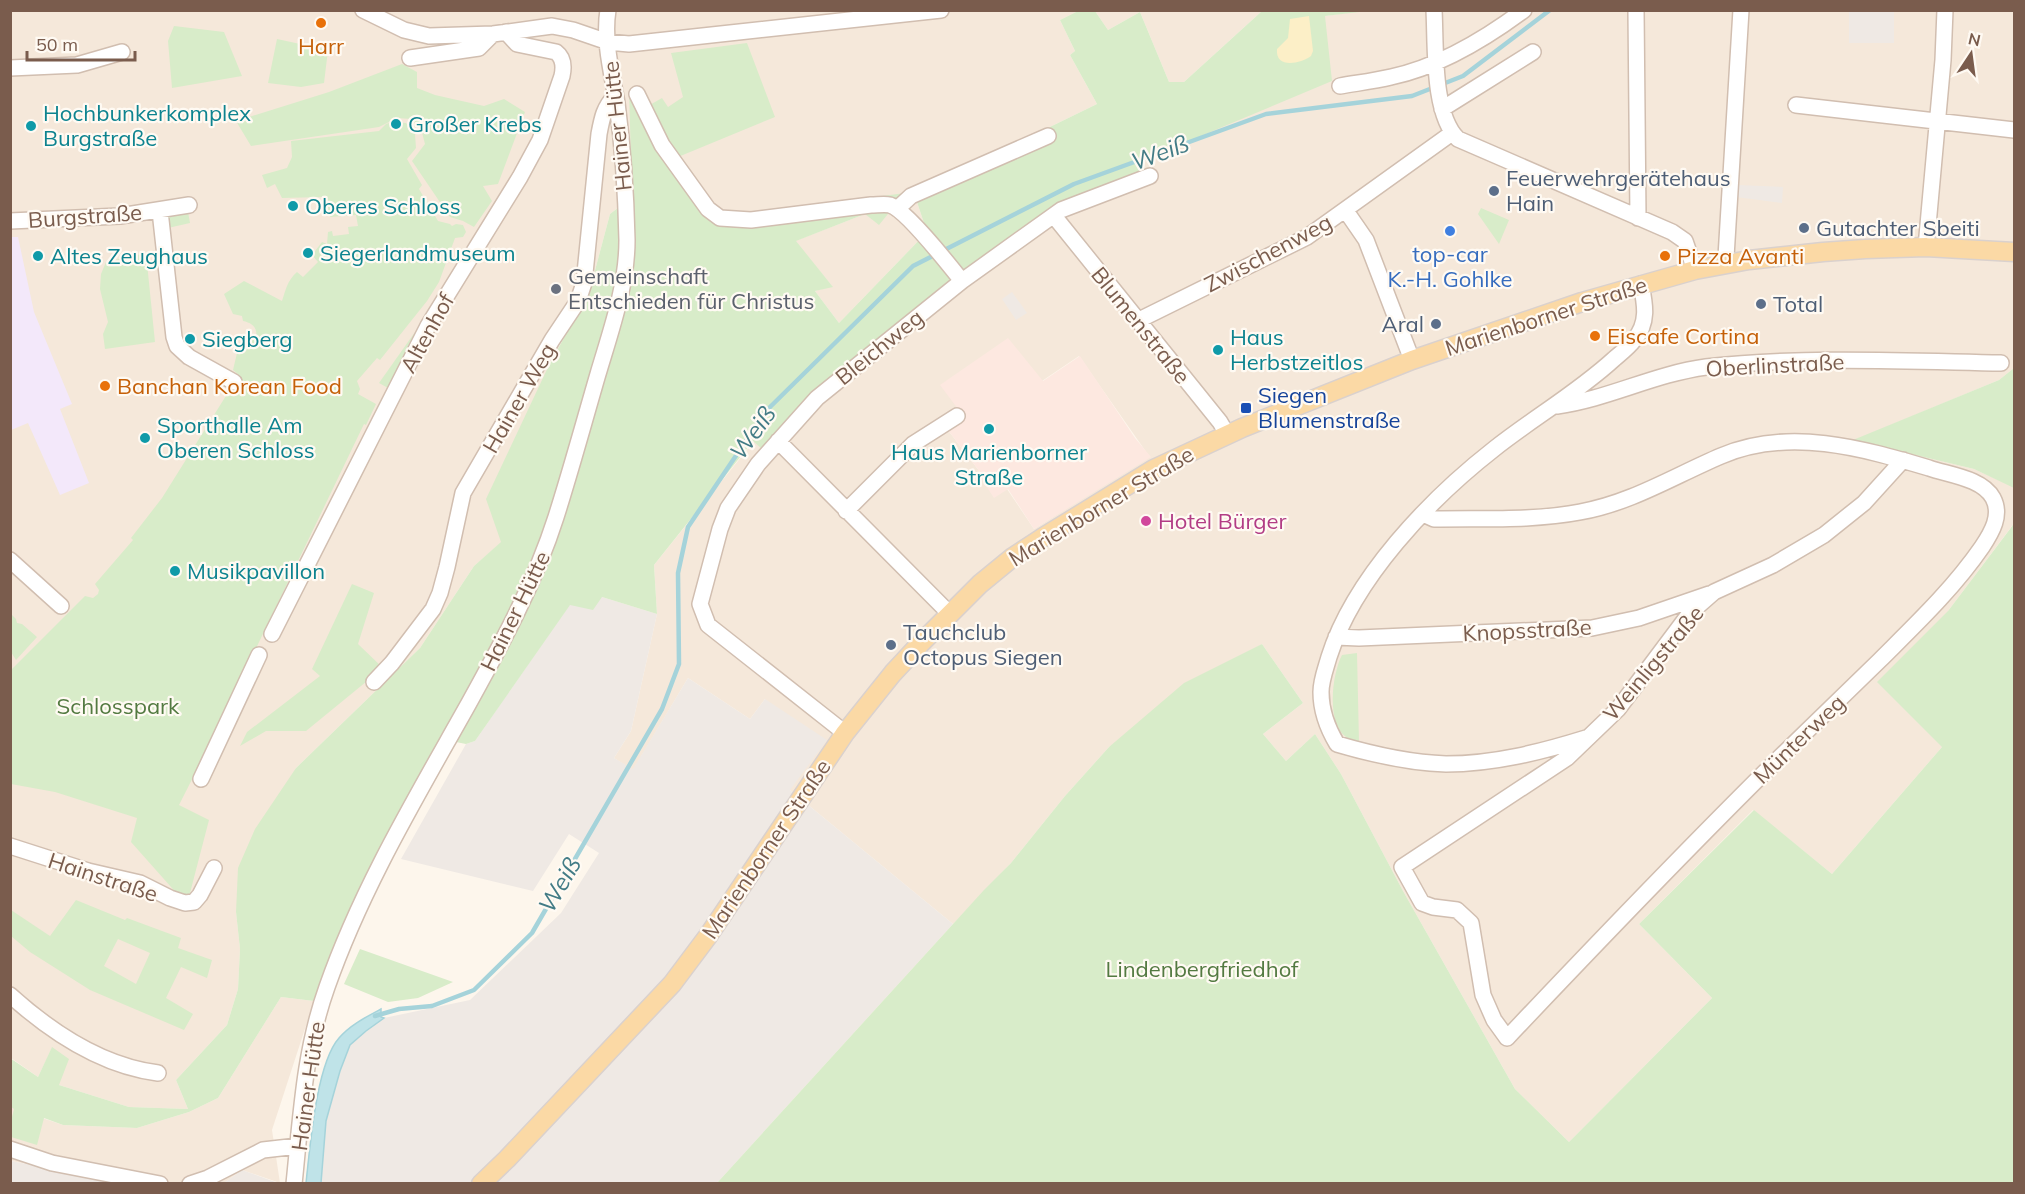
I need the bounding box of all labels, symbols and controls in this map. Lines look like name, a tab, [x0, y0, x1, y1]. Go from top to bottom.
marker: Harr	[314, 16, 328, 30]
scale bar	[27, 24, 135, 62]
north arrow	[1941, 24, 2001, 84]
text: N	[1966, 28, 1983, 50]
place label: Harr	[298, 32, 344, 60]
text: 50 m	[36, 33, 78, 56]
street label: Hainer Hütte	[596, 60, 638, 192]
place label: Hochbunkerkomplex Burgstraße	[43, 99, 251, 152]
place label: Großer Krebs	[408, 110, 542, 138]
marker: Großer Krebs	[389, 117, 403, 131]
marker: Hochbunkerkomplex Burgstraße	[24, 119, 38, 133]
water label: Weiß	[1127, 128, 1193, 176]
place label: Feuerwehrgerätehaus Hain	[1506, 164, 1731, 217]
marker: Feuerwehrgerätehaus Hain	[1487, 184, 1501, 198]
place label: Oberes Schloss	[305, 192, 461, 220]
street label: Burgstraße	[27, 198, 143, 234]
marker: Oberes Schloss	[286, 199, 300, 213]
street label: Zwischenweg	[1199, 208, 1337, 298]
place label: Gutachter Sbeiti	[1816, 214, 1980, 242]
marker: Gutachter Sbeiti	[1797, 221, 1811, 235]
marker: top-car K.-H. Gohlke	[1443, 224, 1457, 238]
place label: Siegerlandmuseum	[320, 239, 516, 267]
place label: top-car K.-H. Gohlke	[1387, 240, 1513, 293]
place label: Altes Zeughaus	[50, 242, 208, 270]
place label: Pizza Avanti	[1677, 242, 1804, 270]
marker: Siegerlandmuseum	[301, 246, 315, 260]
marker: Altes Zeughaus	[31, 249, 45, 263]
marker: Pizza Avanti	[1658, 249, 1672, 263]
street label: Blumenstraße	[1085, 261, 1197, 389]
place label: Gemeinschaft Entschieden für Christus	[568, 262, 814, 315]
street label: Marienborner Straße	[1441, 270, 1651, 362]
marker: Gemeinschaft Entschieden für Christus	[549, 282, 563, 296]
street label: Altenhof	[394, 288, 461, 378]
place label: Total	[1773, 290, 1823, 318]
marker: Total	[1754, 297, 1768, 311]
street label: Bleichweg	[829, 303, 929, 391]
place label: Aral	[1382, 310, 1424, 338]
marker: Aral	[1429, 317, 1443, 331]
place label: Eiscafe Cortina	[1607, 322, 1759, 350]
place label: Haus Herbstzeitlos	[1230, 323, 1363, 376]
place label: Siegberg	[202, 325, 292, 353]
marker: Eiscafe Cortina	[1588, 329, 1602, 343]
marker: Siegberg	[183, 332, 197, 346]
street label: Hainer Weg	[476, 338, 562, 458]
marker: Haus Herbstzeitlos	[1211, 343, 1225, 357]
street label: Oberlinstraße	[1705, 347, 1845, 383]
place label: Banchan Korean Food	[117, 372, 342, 400]
marker: Banchan Korean Food	[98, 379, 112, 393]
place label: Siegen Blumenstraße	[1258, 381, 1401, 434]
water label: Weiß	[723, 400, 782, 465]
marker: Siegen Blumenstraße	[1239, 401, 1253, 415]
place label: Sporthalle Am Oberen Schloss	[157, 411, 315, 464]
marker: Haus Marienborner Straße	[982, 422, 996, 436]
marker: Sporthalle Am Oberen Schloss	[138, 431, 152, 445]
place label: Haus Marienborner Straße	[891, 438, 1087, 491]
street label: Marienborner Straße	[1003, 440, 1199, 572]
place label: Hotel Bürger	[1158, 507, 1287, 535]
marker: Hotel Bürger	[1139, 514, 1153, 528]
street label: Hainer Hütte	[474, 546, 556, 676]
place label: Musikpavillon	[187, 557, 325, 585]
marker: Musikpavillon	[168, 564, 182, 578]
street label: Weinligstraße	[1596, 599, 1710, 727]
street label: Knopsstraße	[1462, 613, 1592, 647]
place label: Tauchclub Octopus Siegen	[903, 618, 1063, 671]
marker: Tauchclub Octopus Siegen	[884, 638, 898, 652]
street label: Münterweg	[1747, 688, 1851, 790]
park label: Schlosspark	[57, 692, 180, 720]
street label: Marienborner Straße	[695, 754, 837, 944]
street label: Hainstraße	[45, 846, 161, 908]
water label: Weiß	[531, 851, 587, 918]
park label: Lindenbergfriedhof	[1105, 955, 1299, 983]
street label: Hainer Hütte	[285, 1019, 331, 1153]

